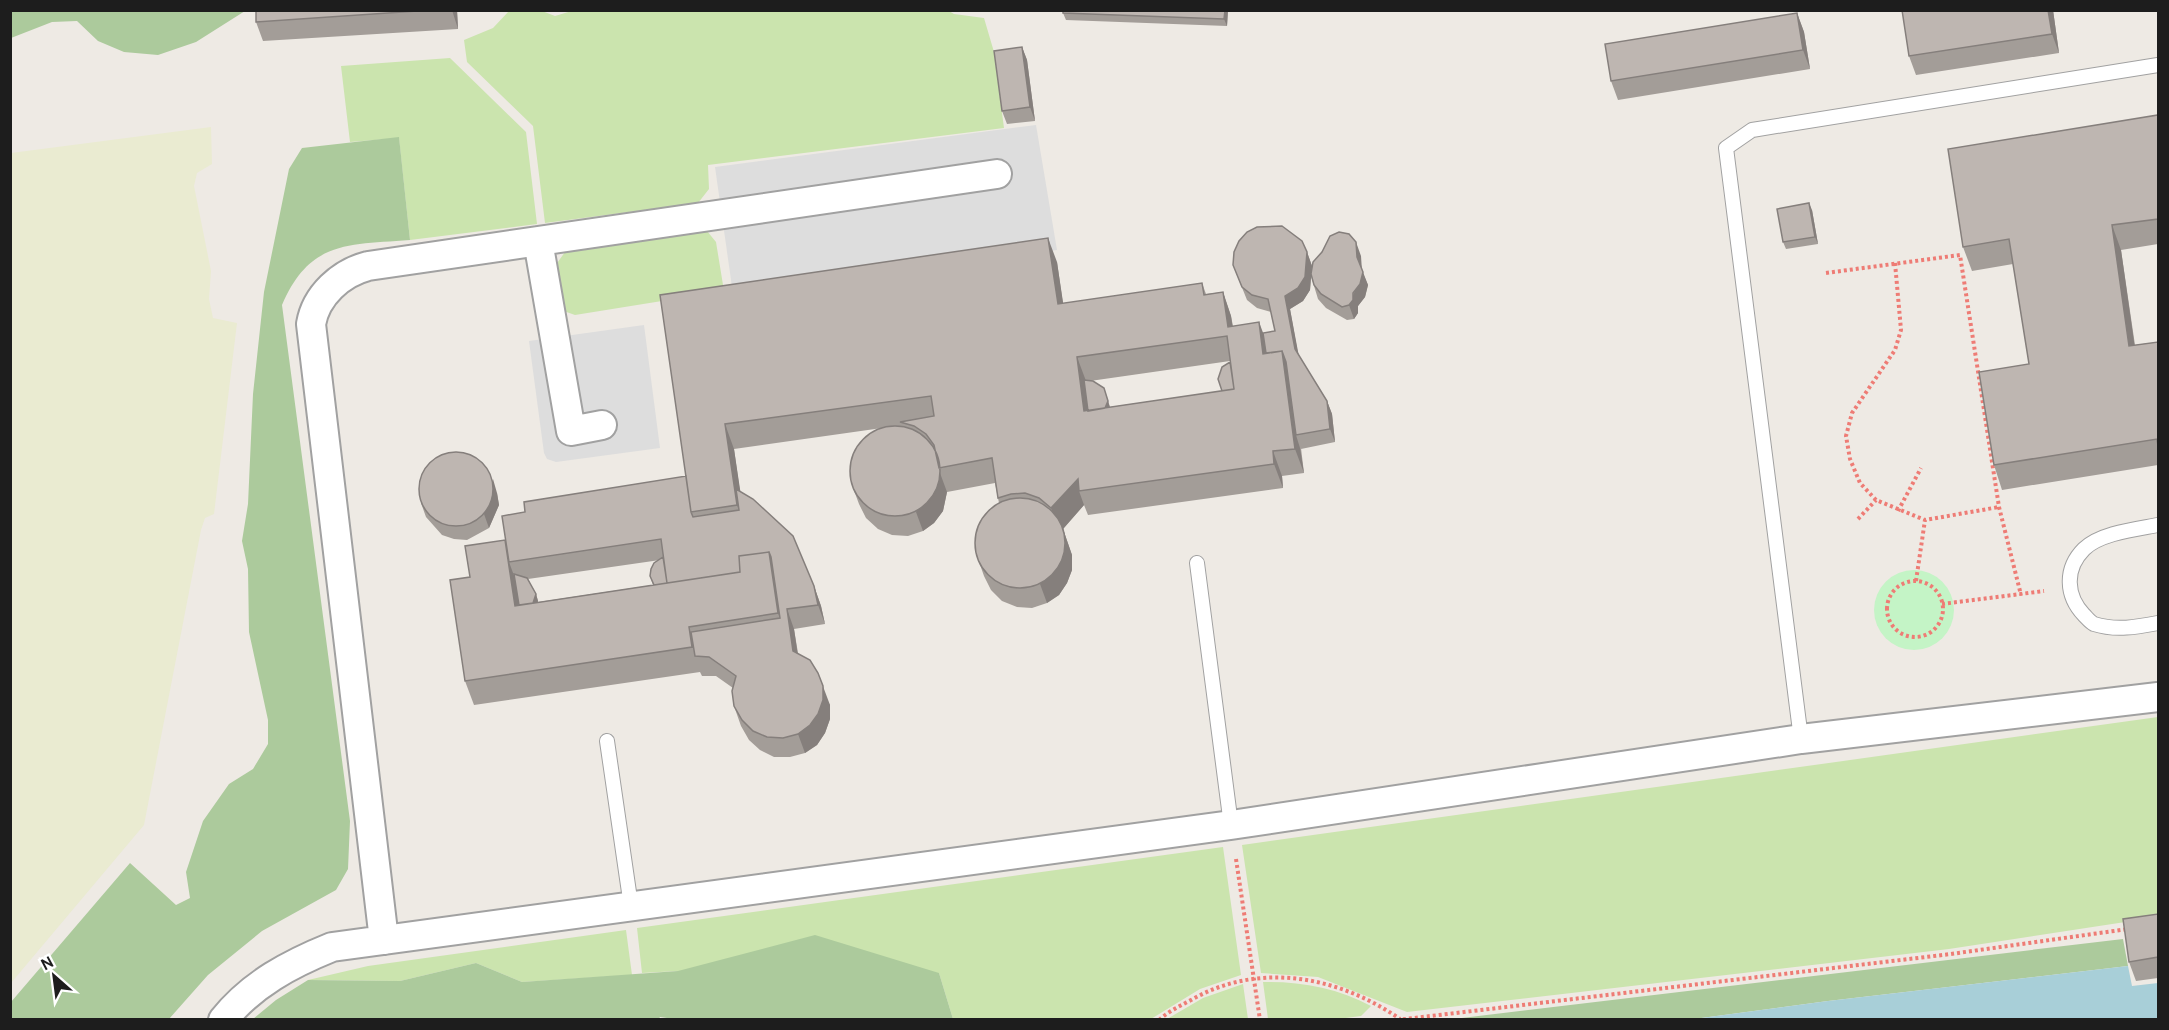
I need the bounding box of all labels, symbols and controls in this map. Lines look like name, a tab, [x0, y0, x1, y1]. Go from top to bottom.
north arrow	[24, 946, 84, 1006]
text: N	[38, 952, 57, 974]

